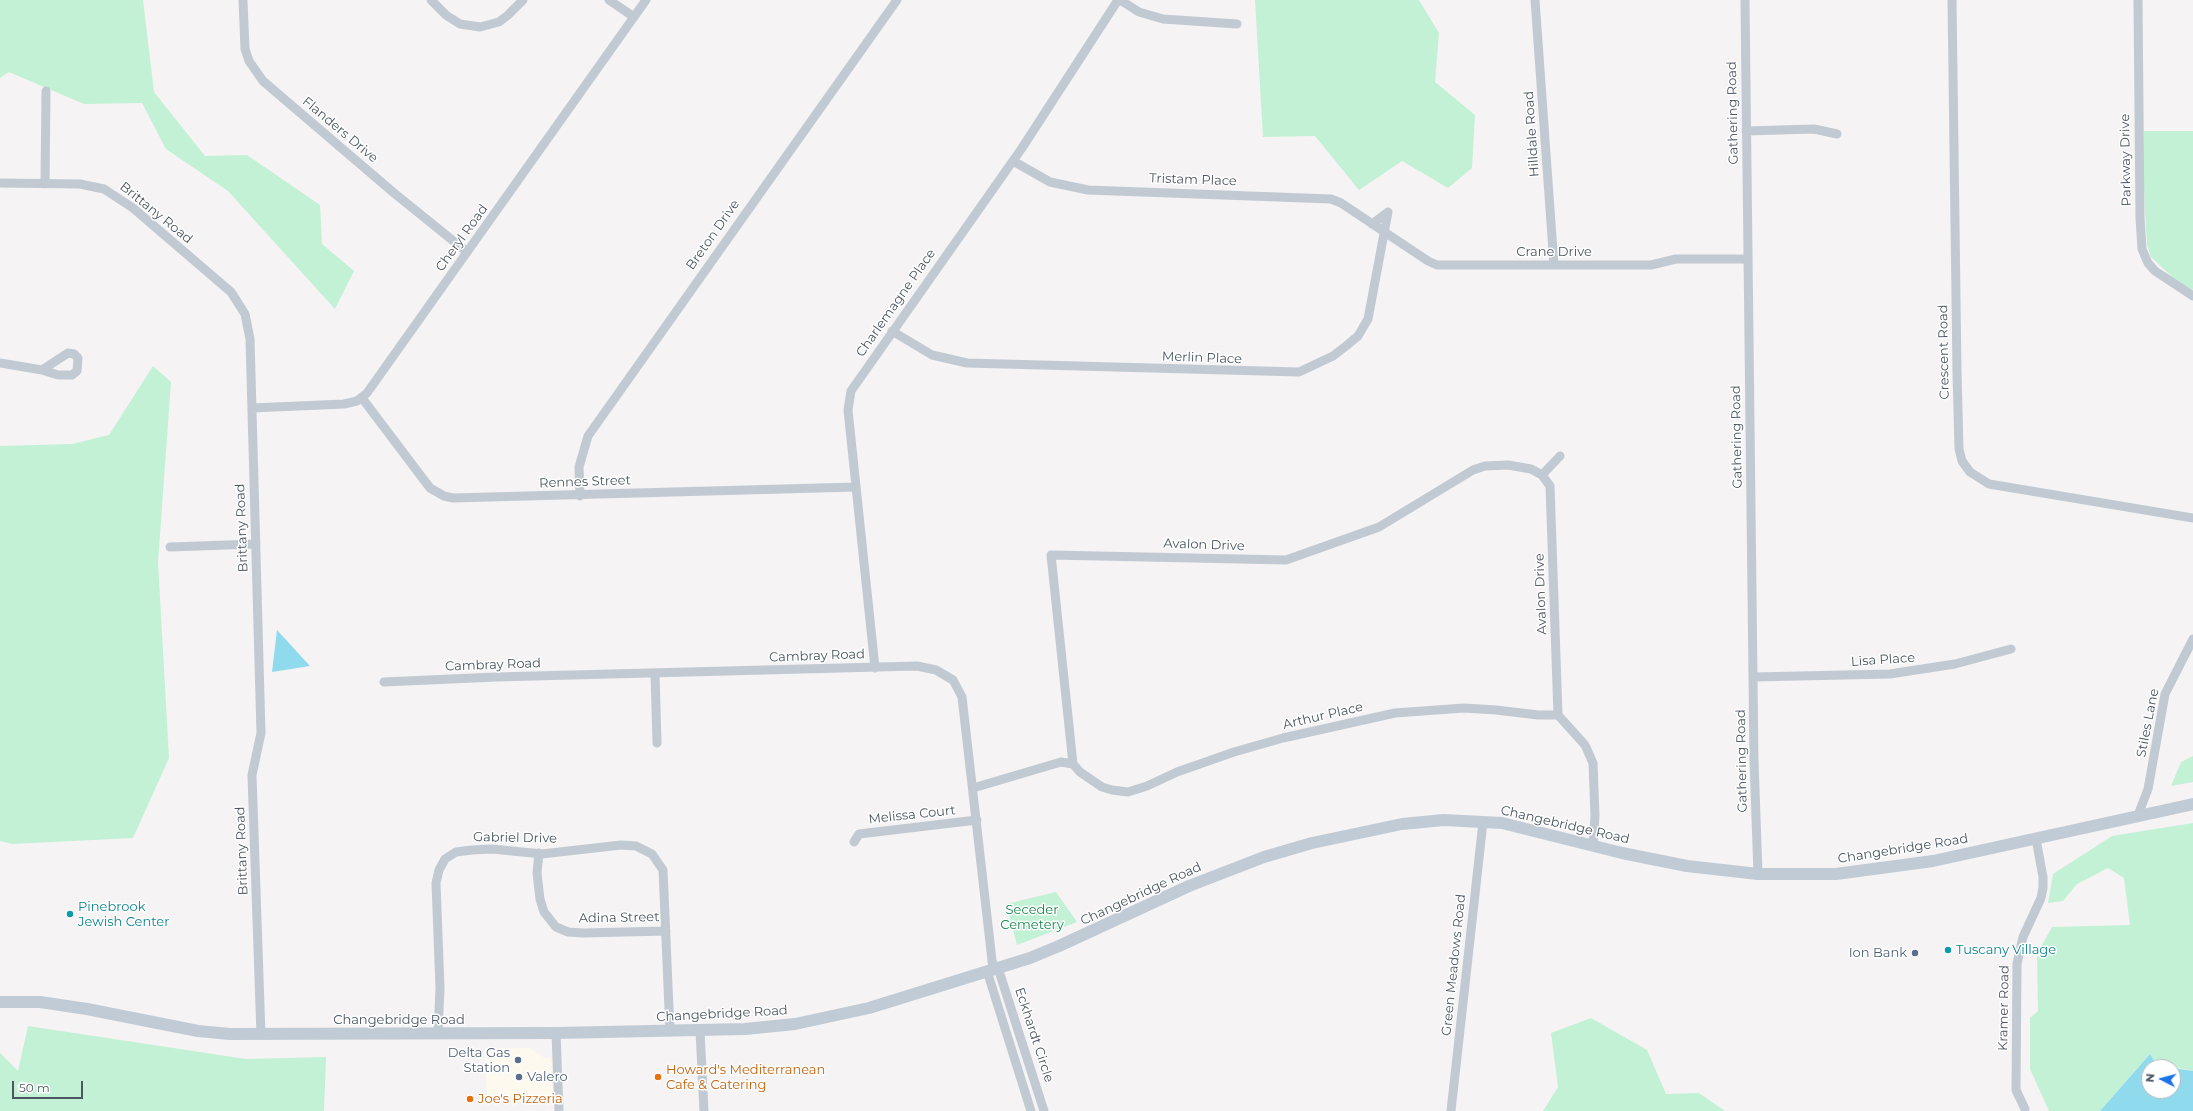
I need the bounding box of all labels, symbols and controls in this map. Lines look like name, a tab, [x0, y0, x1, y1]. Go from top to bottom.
street label: Gathering Road	[1724, 61, 1742, 165]
street label: Hilldale Road	[1521, 90, 1543, 178]
street label: Flanders Drive	[299, 94, 381, 166]
street label: Parkway Drive	[2117, 114, 2135, 206]
street label: Tristam Place	[1149, 171, 1237, 189]
street label: Brittany Road	[116, 179, 196, 247]
street label: Breton Drive	[683, 197, 743, 273]
street label: Cheryl Road	[432, 201, 492, 275]
street label: Crane Drive	[1516, 244, 1592, 260]
street label: Charlemagne Place	[853, 246, 939, 360]
street label: Crescent Road	[1935, 304, 1953, 400]
street label: Merlin Place	[1162, 349, 1242, 367]
street label: Gathering Road	[1728, 385, 1746, 489]
street label: Rennes Street	[539, 473, 631, 491]
street label: Brittany Road	[233, 483, 251, 573]
street label: Avalon Drive	[1163, 536, 1245, 554]
street label: Avalon Drive	[1532, 553, 1550, 635]
street label: Cambray Road	[769, 647, 865, 665]
street label: Lisa Place	[1850, 650, 1916, 670]
street label: Cambray Road	[445, 656, 541, 674]
street label: Stiles Lane	[2134, 687, 2162, 759]
street label: Arthur Place	[1281, 699, 1365, 733]
street label: Gathering Road	[1733, 709, 1751, 813]
street label: Melissa Court	[868, 803, 956, 827]
street label: Changebridge Road	[1499, 803, 1631, 847]
street label: Brittany Road	[233, 806, 251, 896]
street label: Gabriel Drive	[473, 829, 557, 847]
street label: Changebridge Road	[1837, 831, 1969, 867]
street label: Changebridge Road	[1078, 859, 1204, 929]
street label: Green Meadows Road	[1439, 893, 1469, 1037]
place label: Pinebrook Jewish Center	[78, 899, 169, 930]
park label: Seceder Cemetery	[1000, 902, 1064, 933]
marker: Pinebrook Jewish Center	[65, 909, 75, 919]
street label: Adina Street	[579, 909, 659, 927]
place label: Tuscany Village	[1956, 942, 2056, 958]
place label: Ion Bank	[1849, 945, 1907, 961]
marker: Tuscany Village	[1943, 945, 1953, 955]
marker: Ion Bank	[1910, 948, 1920, 958]
street label: Kramer Road	[1995, 965, 2013, 1051]
street label: Eckhardt Circle	[1011, 986, 1057, 1084]
street label: Changebridge Road	[656, 1003, 788, 1025]
street label: Changebridge Road	[333, 1012, 465, 1028]
place label: Delta Gas Station	[448, 1045, 510, 1076]
marker: Delta Gas Station	[513, 1055, 523, 1065]
north arrow	[2141, 1059, 2181, 1099]
place label: Howard's Mediterranean Cafe & Catering	[666, 1062, 825, 1093]
place label: Valero	[527, 1069, 568, 1085]
marker: Valero	[514, 1072, 524, 1082]
marker: Howard's Mediterranean Cafe & Catering	[653, 1072, 663, 1082]
scale bar	[14, 1073, 85, 1099]
text: N	[2143, 1073, 2157, 1083]
text: 50 m	[19, 1080, 50, 1095]
place label: Joe's Pizzeria	[478, 1091, 563, 1107]
marker: Joe's Pizzeria	[465, 1094, 475, 1104]

